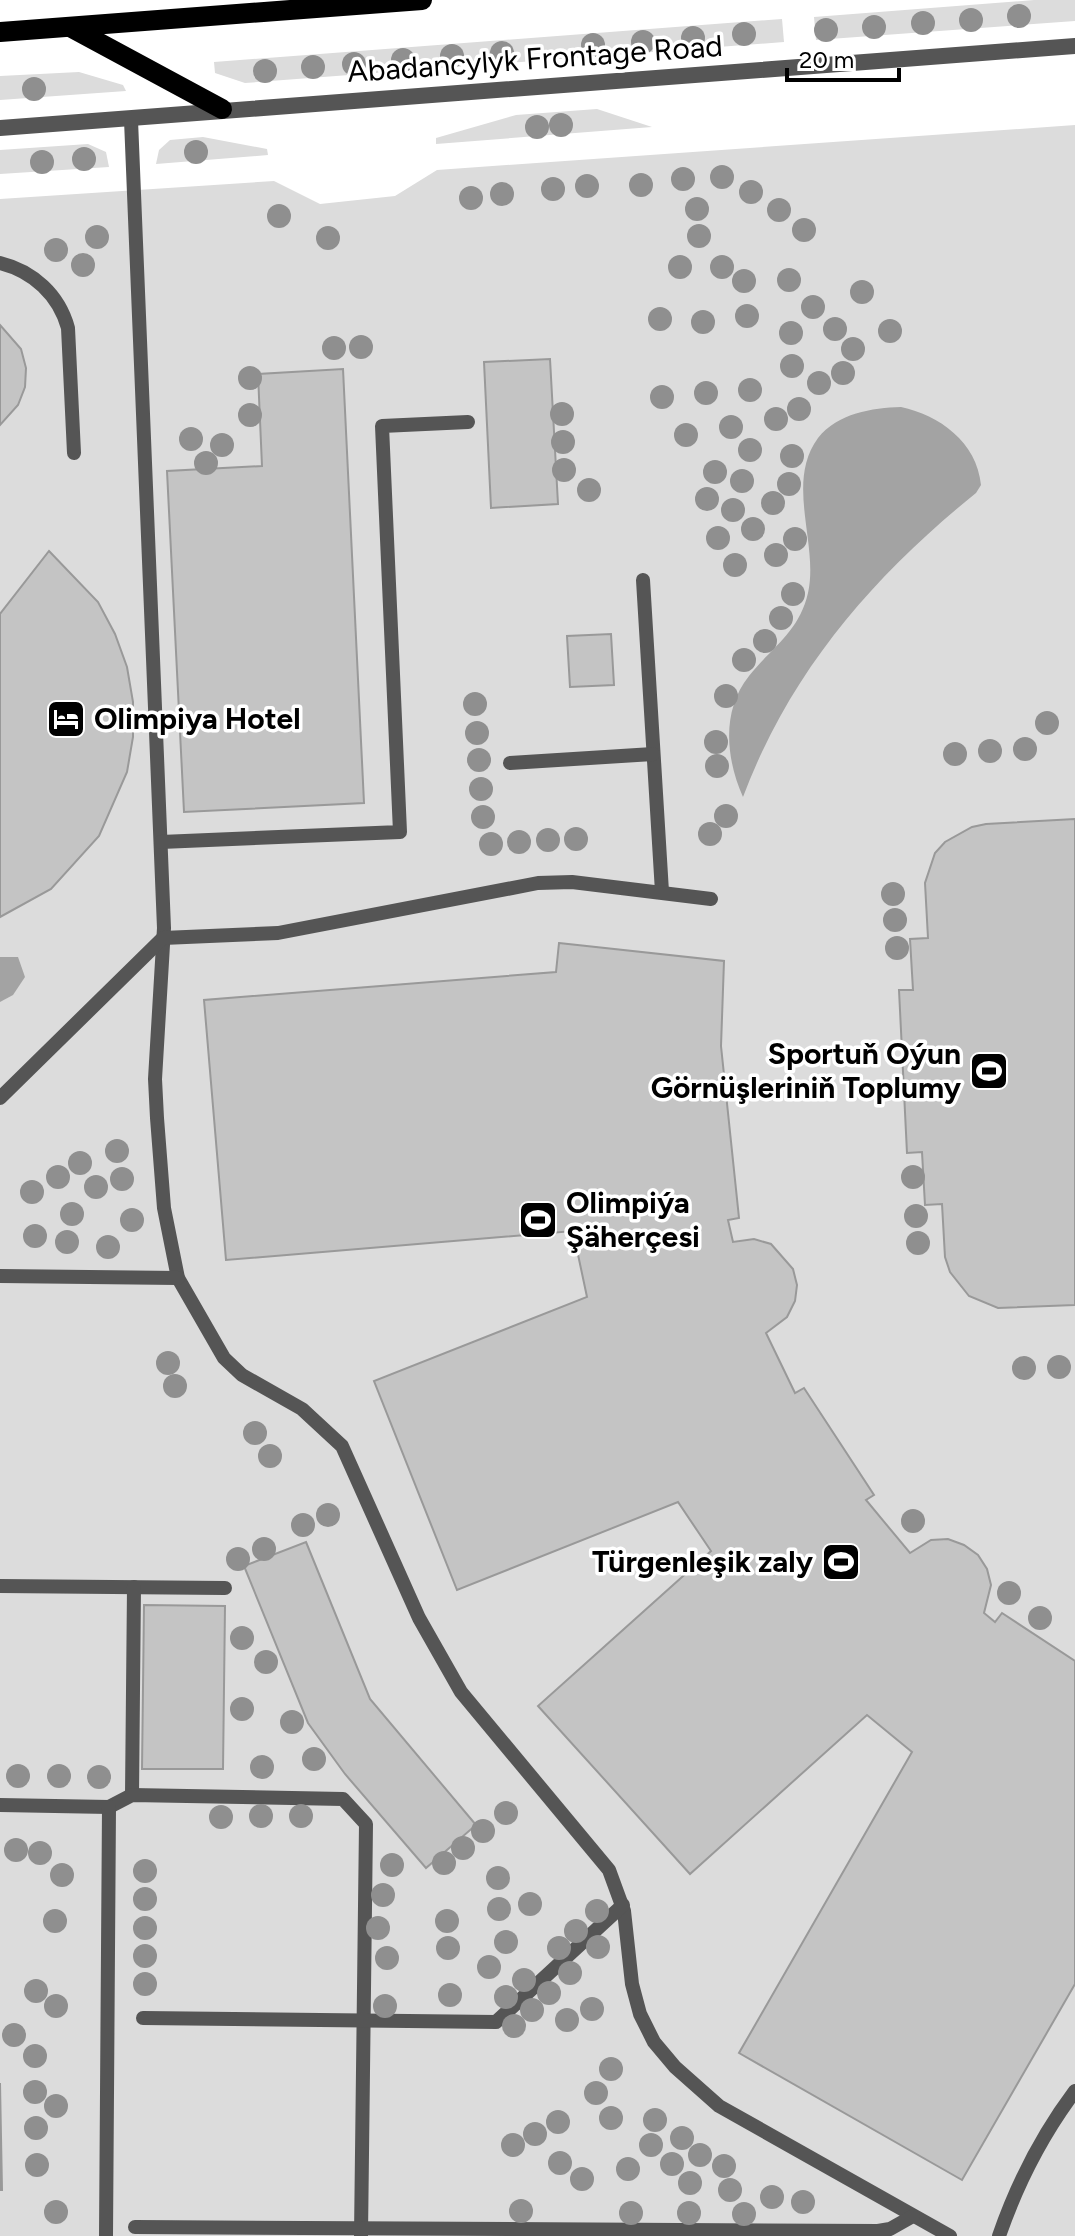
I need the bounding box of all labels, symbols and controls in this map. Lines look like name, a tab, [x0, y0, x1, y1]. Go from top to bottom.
street label: Abadancylyk Frontage Road	[346, 27, 724, 90]
scale bar	[787, 32, 899, 82]
text: 20 m	[799, 45, 854, 74]
hotel icon: Olimpiya Hotel	[45, 698, 87, 740]
place label: Olimpiya Hotel	[94, 700, 301, 737]
place label: Sportuň Oýun Görnüşleriniň Toplumy	[651, 1035, 962, 1106]
sports icon: Sportuň Oýun Görnüşleriniň Toplumy	[968, 1050, 1010, 1092]
place label: Olimpiýa Şäherçesi	[566, 1184, 700, 1255]
sports icon: Olimpiýa Şäherçesi	[517, 1199, 559, 1241]
sports icon: Türgenleşik zaly	[820, 1541, 862, 1583]
place label: Türgenleşik zaly	[592, 1543, 814, 1580]

